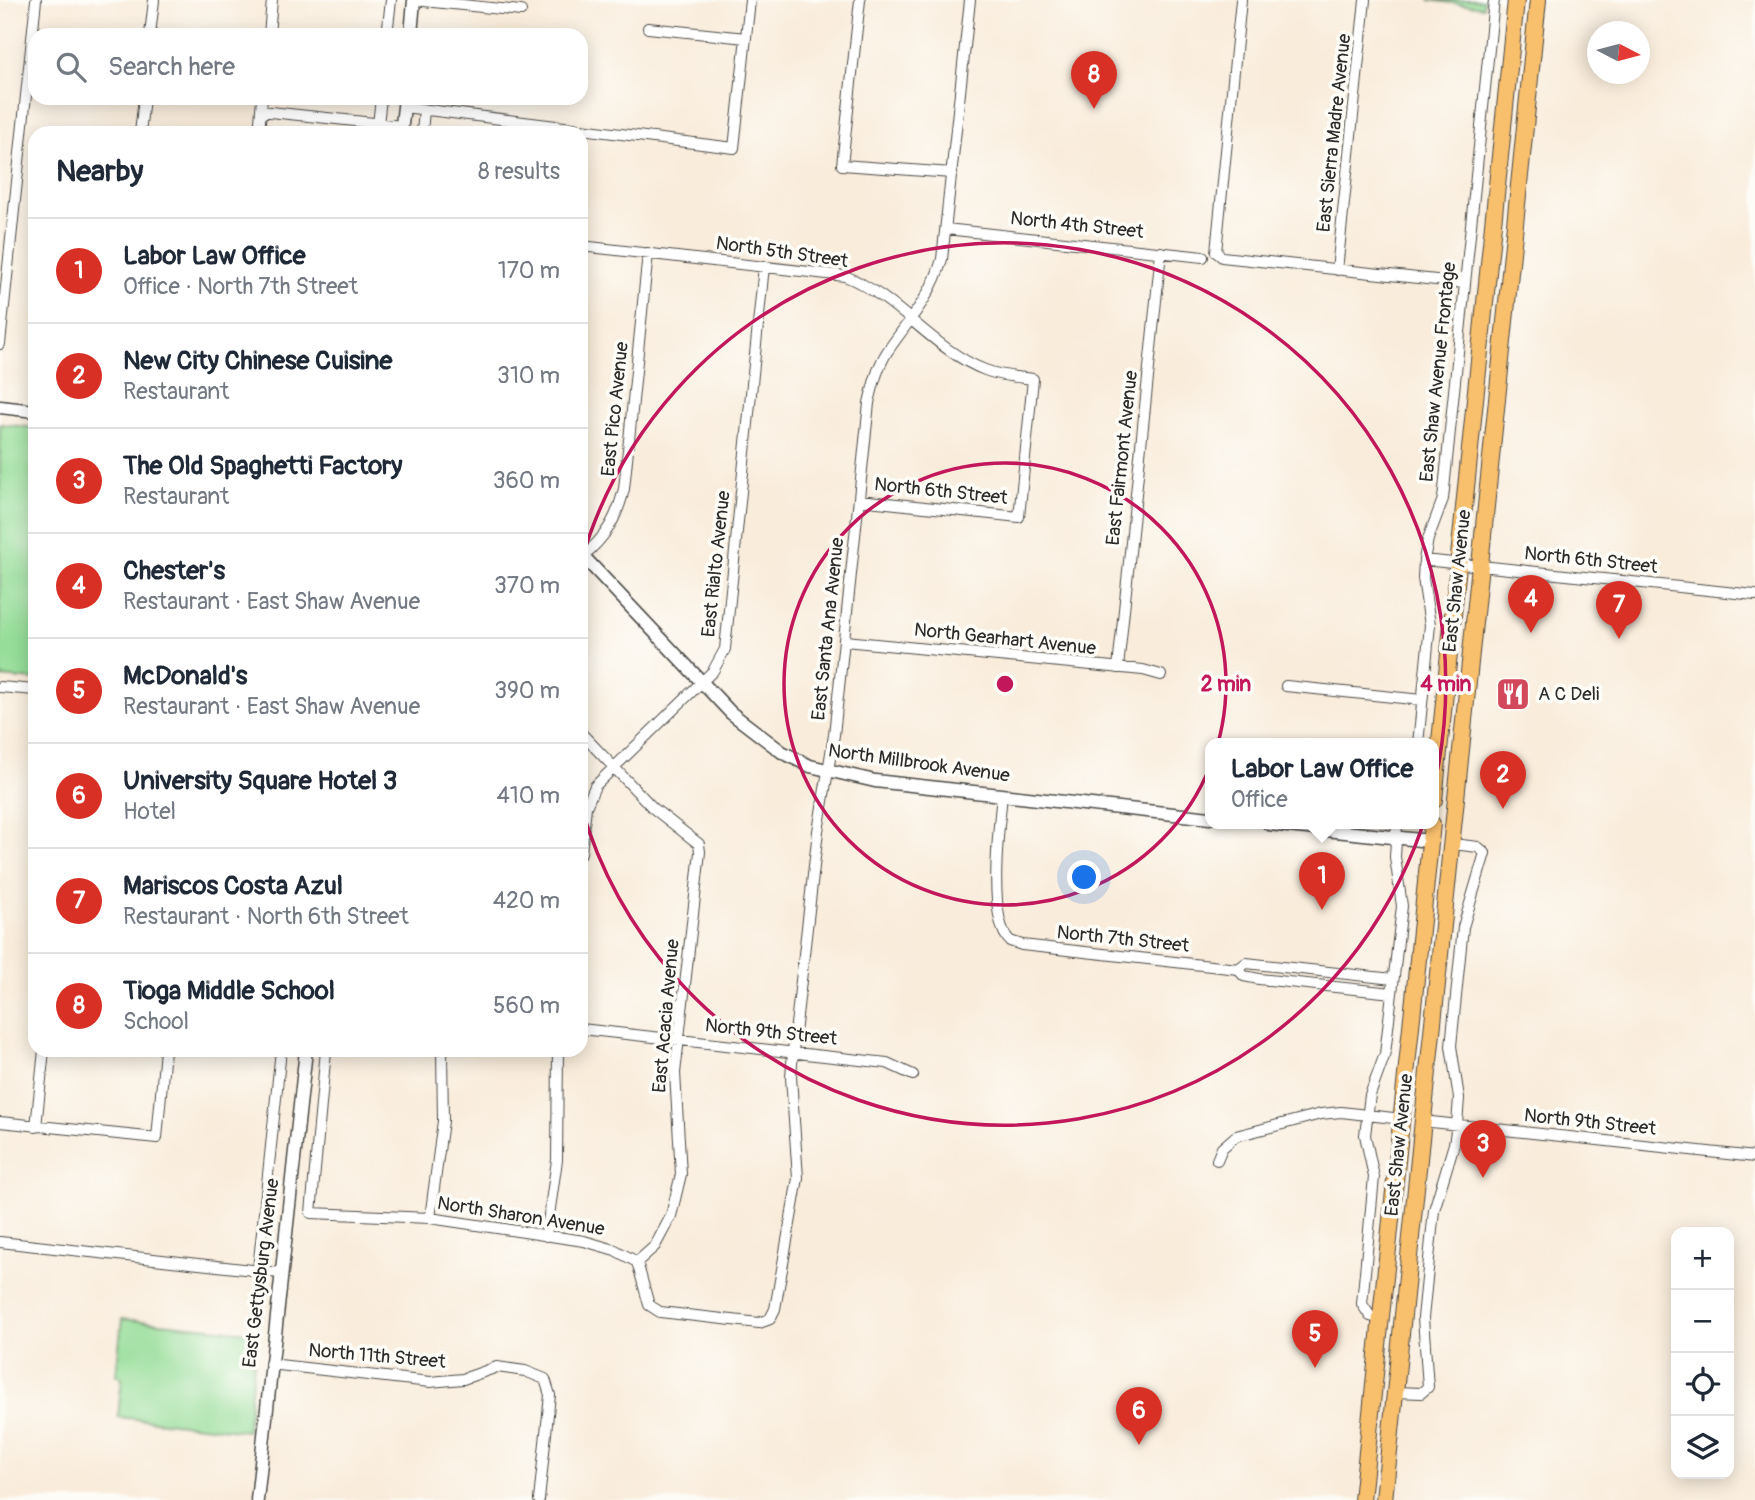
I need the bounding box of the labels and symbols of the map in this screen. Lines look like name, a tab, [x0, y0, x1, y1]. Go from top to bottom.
north arrow	[1587, 21, 1650, 84]
street label: East Sierra Madre Avenue	[1312, 32, 1356, 233]
pin: 8	[1071, 51, 1117, 109]
street label: North 4th Street	[1009, 206, 1145, 244]
street label: North 5th Street	[714, 231, 850, 273]
street label: East Shaw Avenue Frontage	[1415, 260, 1462, 483]
street label: East Pico Avenue	[596, 340, 634, 478]
street label: East Fairmont Avenue	[1101, 369, 1143, 547]
street label: North 6th Street	[873, 472, 1009, 510]
street label: East Rialto Avenue	[696, 489, 736, 638]
street label: East Shaw Avenue	[1438, 508, 1476, 653]
street label: East Santa Ana Avenue	[806, 536, 850, 722]
street label: North 6th Street	[1523, 541, 1659, 579]
pin: 4	[1508, 575, 1554, 633]
pin: 7	[1596, 581, 1642, 639]
street label: North Gearhart Avenue	[913, 618, 1098, 661]
text: 2 min	[1201, 671, 1251, 698]
text: 4 min	[1421, 671, 1472, 698]
centre of rings	[993, 672, 1017, 696]
restaurant icon: A C Deli	[1494, 675, 1532, 713]
place label: A C Deli	[1538, 682, 1599, 706]
street label: North Millbrook Avenue	[827, 738, 1012, 788]
pin: 2	[1480, 751, 1526, 809]
pin: 1	[1299, 852, 1345, 910]
your location	[1067, 860, 1101, 894]
street label: North 7th Street	[1056, 920, 1191, 958]
street label: East Acacia Avenue	[647, 938, 685, 1094]
street label: North 9th Street	[704, 1013, 838, 1051]
street label: East Shaw Avenue	[1380, 1072, 1418, 1217]
street label: North 9th Street	[1523, 1103, 1657, 1141]
pin: 3	[1460, 1120, 1506, 1178]
street label: East Gettysburg Avenue	[237, 1176, 285, 1369]
street label: North Sharon Avenue	[436, 1191, 607, 1241]
pin: 5	[1292, 1310, 1338, 1368]
street label: North 11th Street	[307, 1338, 447, 1374]
pin: 6	[1116, 1387, 1162, 1445]

